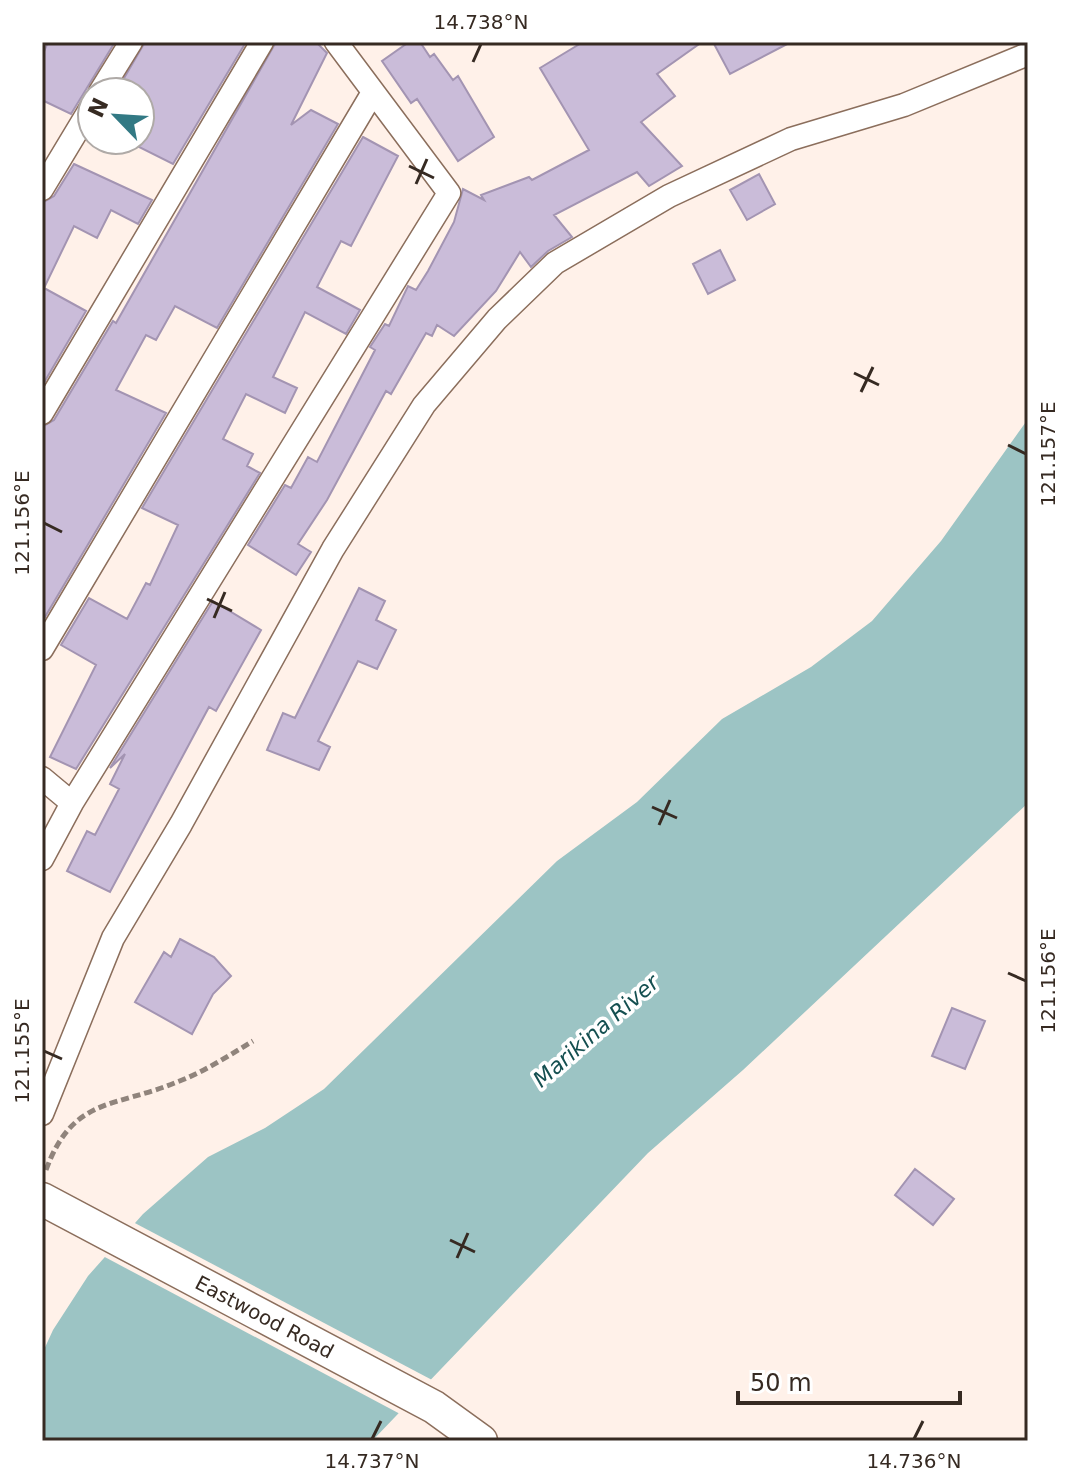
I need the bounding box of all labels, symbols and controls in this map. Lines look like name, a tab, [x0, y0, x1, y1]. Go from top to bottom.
text: 14.738°N	[434, 10, 528, 34]
north arrow	[76, 76, 156, 156]
text: N	[83, 94, 114, 121]
text: 121.157°E	[1036, 401, 1060, 507]
text: 121.156°E	[10, 470, 34, 576]
text: 121.156°E	[1036, 928, 1060, 1034]
water label: Marikina River	[528, 968, 665, 1092]
text: 121.155°E	[10, 998, 34, 1104]
street label: Eastwood Road	[191, 1271, 338, 1364]
scale bar	[738, 1355, 960, 1405]
text: 50 m	[750, 1369, 812, 1397]
text: 14.737°N	[325, 1449, 419, 1473]
text: 14.736°N	[867, 1449, 961, 1473]

